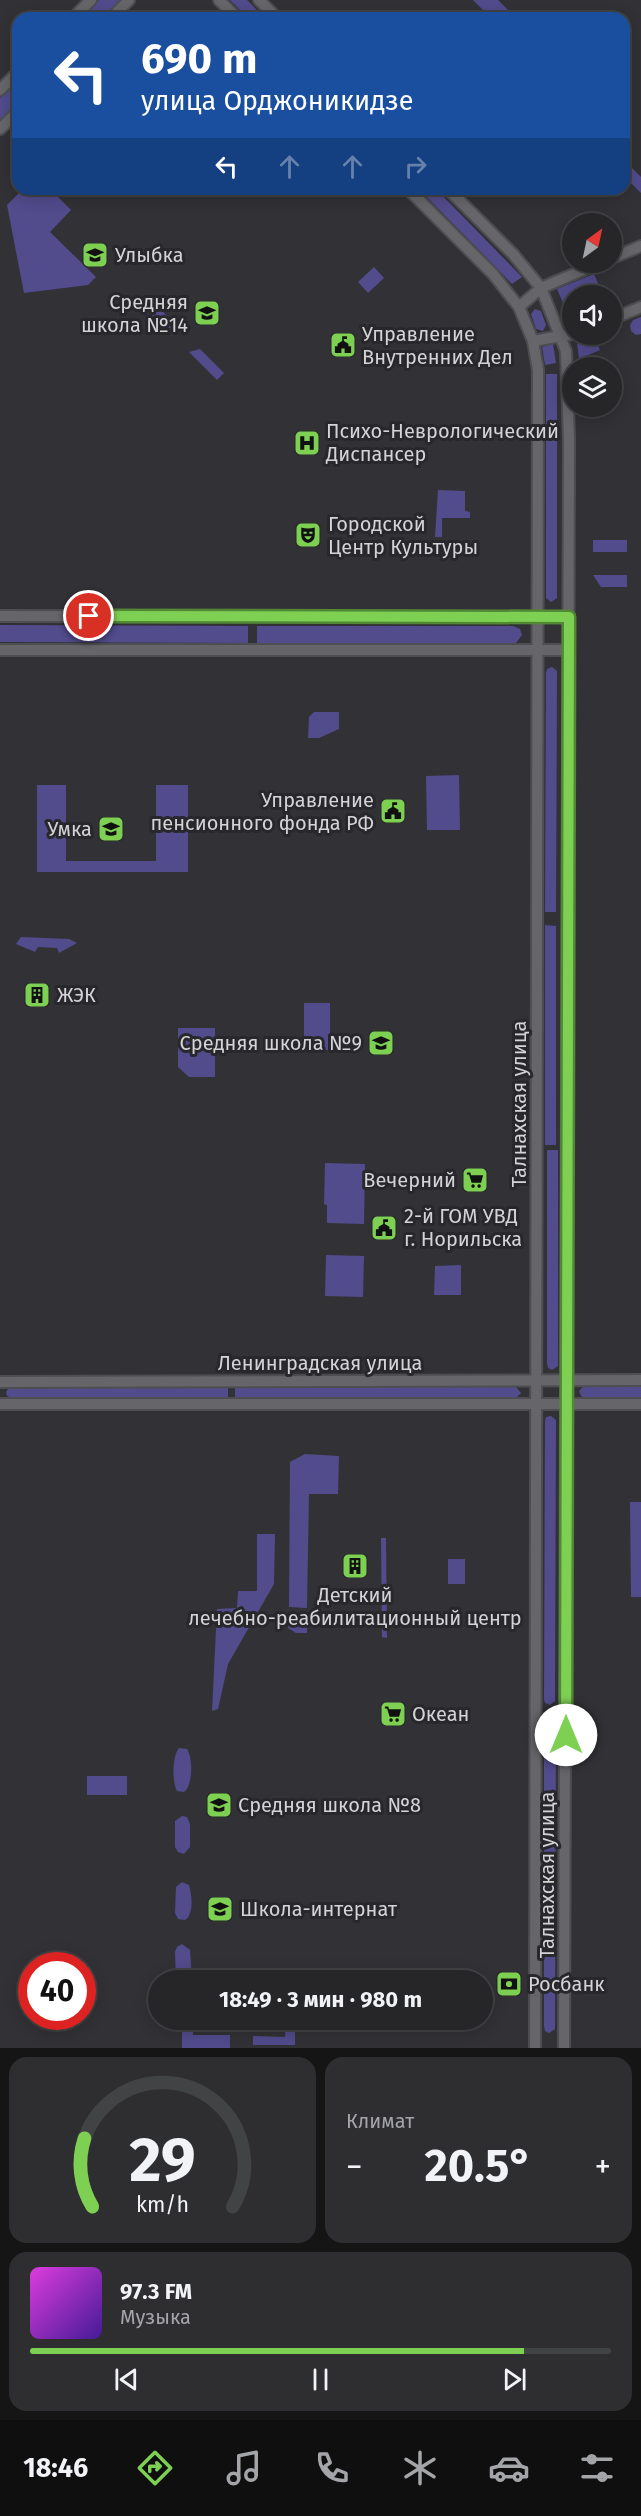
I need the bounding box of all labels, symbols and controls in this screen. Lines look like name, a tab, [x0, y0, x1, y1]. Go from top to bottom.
text: 690 m	[141, 34, 258, 84]
icon: left	[42, 36, 120, 114]
text: улица Орджоникидзе	[141, 85, 413, 117]
icon: left	[210, 150, 243, 183]
icon: ahead	[273, 150, 306, 183]
icon: ahead	[336, 150, 369, 183]
icon: right	[399, 150, 432, 183]
north arrow	[562, 213, 622, 273]
map controls	[562, 213, 622, 417]
school or university icon: Улыбка	[80, 240, 110, 270]
place label: Улыбка	[115, 243, 184, 267]
button: sound	[562, 285, 622, 345]
place label: Средняя школа №14	[81, 290, 188, 337]
school or university icon: Средняя школа №14	[192, 298, 222, 328]
place label: Управление Внутренних Дел	[362, 322, 513, 369]
public building icon: Управление Внутренних Дел	[328, 330, 358, 360]
button: layers	[562, 357, 622, 417]
place label: Психо-Неврологический Диспансер	[325, 419, 559, 466]
hospital icon: Психо-Неврологический Диспансер	[292, 428, 322, 458]
place label: Городской Центр Культуры	[328, 512, 478, 559]
theatre icon: Городской Центр Культуры	[293, 520, 323, 550]
pin	[63, 590, 114, 641]
icon: arrive	[72, 599, 105, 632]
place label: Управление пенсионного фонда РФ	[151, 788, 374, 835]
public building icon: Управление пенсионного фонда РФ	[378, 796, 408, 826]
school or university icon: Умка	[96, 814, 126, 844]
place label: Умка	[48, 817, 92, 841]
building icon: ЖЭК	[22, 980, 52, 1010]
place label: ЖЭК	[57, 983, 96, 1007]
street label: Талнахская улица	[507, 1021, 531, 1187]
school or university icon: Средняя школа №9	[366, 1028, 396, 1058]
place label: Средняя школа №9	[180, 1031, 362, 1055]
supermarket icon: Вечерний	[460, 1165, 490, 1195]
place label: Вечерний	[363, 1168, 456, 1192]
place label: 2-й ГОМ УВД г. Норильска	[404, 1204, 522, 1251]
public building icon: 2-й ГОМ УВД г. Норильска	[369, 1213, 399, 1243]
street label: Ленинградская улица	[218, 1351, 422, 1375]
building icon: Детский лечебно-реабилитационный центр	[340, 1551, 370, 1581]
place label: Детский лечебно-реабилитационный центр	[188, 1583, 522, 1630]
supermarket icon: Океан	[378, 1699, 408, 1729]
place label: Океан	[412, 1702, 469, 1726]
position arrow	[534, 1703, 598, 1767]
school or university icon: Средняя школа №8	[204, 1790, 234, 1820]
street label: Талнахская улица	[535, 1792, 559, 1958]
place label: Средняя школа №8	[238, 1793, 421, 1817]
school or university icon: Школа-интернат	[205, 1894, 235, 1924]
place label: Школа-интернат	[240, 1897, 398, 1921]
speed limit sign: 40	[18, 1952, 96, 2030]
bank icon: Росбанк	[494, 1969, 524, 1999]
place label: Росбанк	[528, 1972, 605, 1996]
text: 18:49 · 3 мин · 980 m	[219, 1986, 422, 2013]
text: Климат	[346, 2109, 414, 2133]
text: 29	[129, 2123, 196, 2198]
text: 20.5°	[425, 2139, 533, 2193]
text: −	[346, 2147, 363, 2187]
text: +	[595, 2147, 611, 2187]
text: km/h	[136, 2192, 189, 2218]
text: 97.3 FM	[120, 2278, 192, 2305]
text: Музыка	[120, 2305, 191, 2329]
icon: previous	[110, 2363, 143, 2396]
icon: pause	[304, 2363, 337, 2396]
icon: next	[498, 2363, 531, 2396]
icon: directions	[134, 2447, 176, 2489]
icon: music	[223, 2447, 265, 2489]
icon: phone	[311, 2447, 353, 2489]
icon: climate	[399, 2447, 441, 2489]
icon: car	[488, 2447, 530, 2489]
icon: filters	[576, 2447, 618, 2489]
text: 18:46	[23, 2452, 88, 2484]

